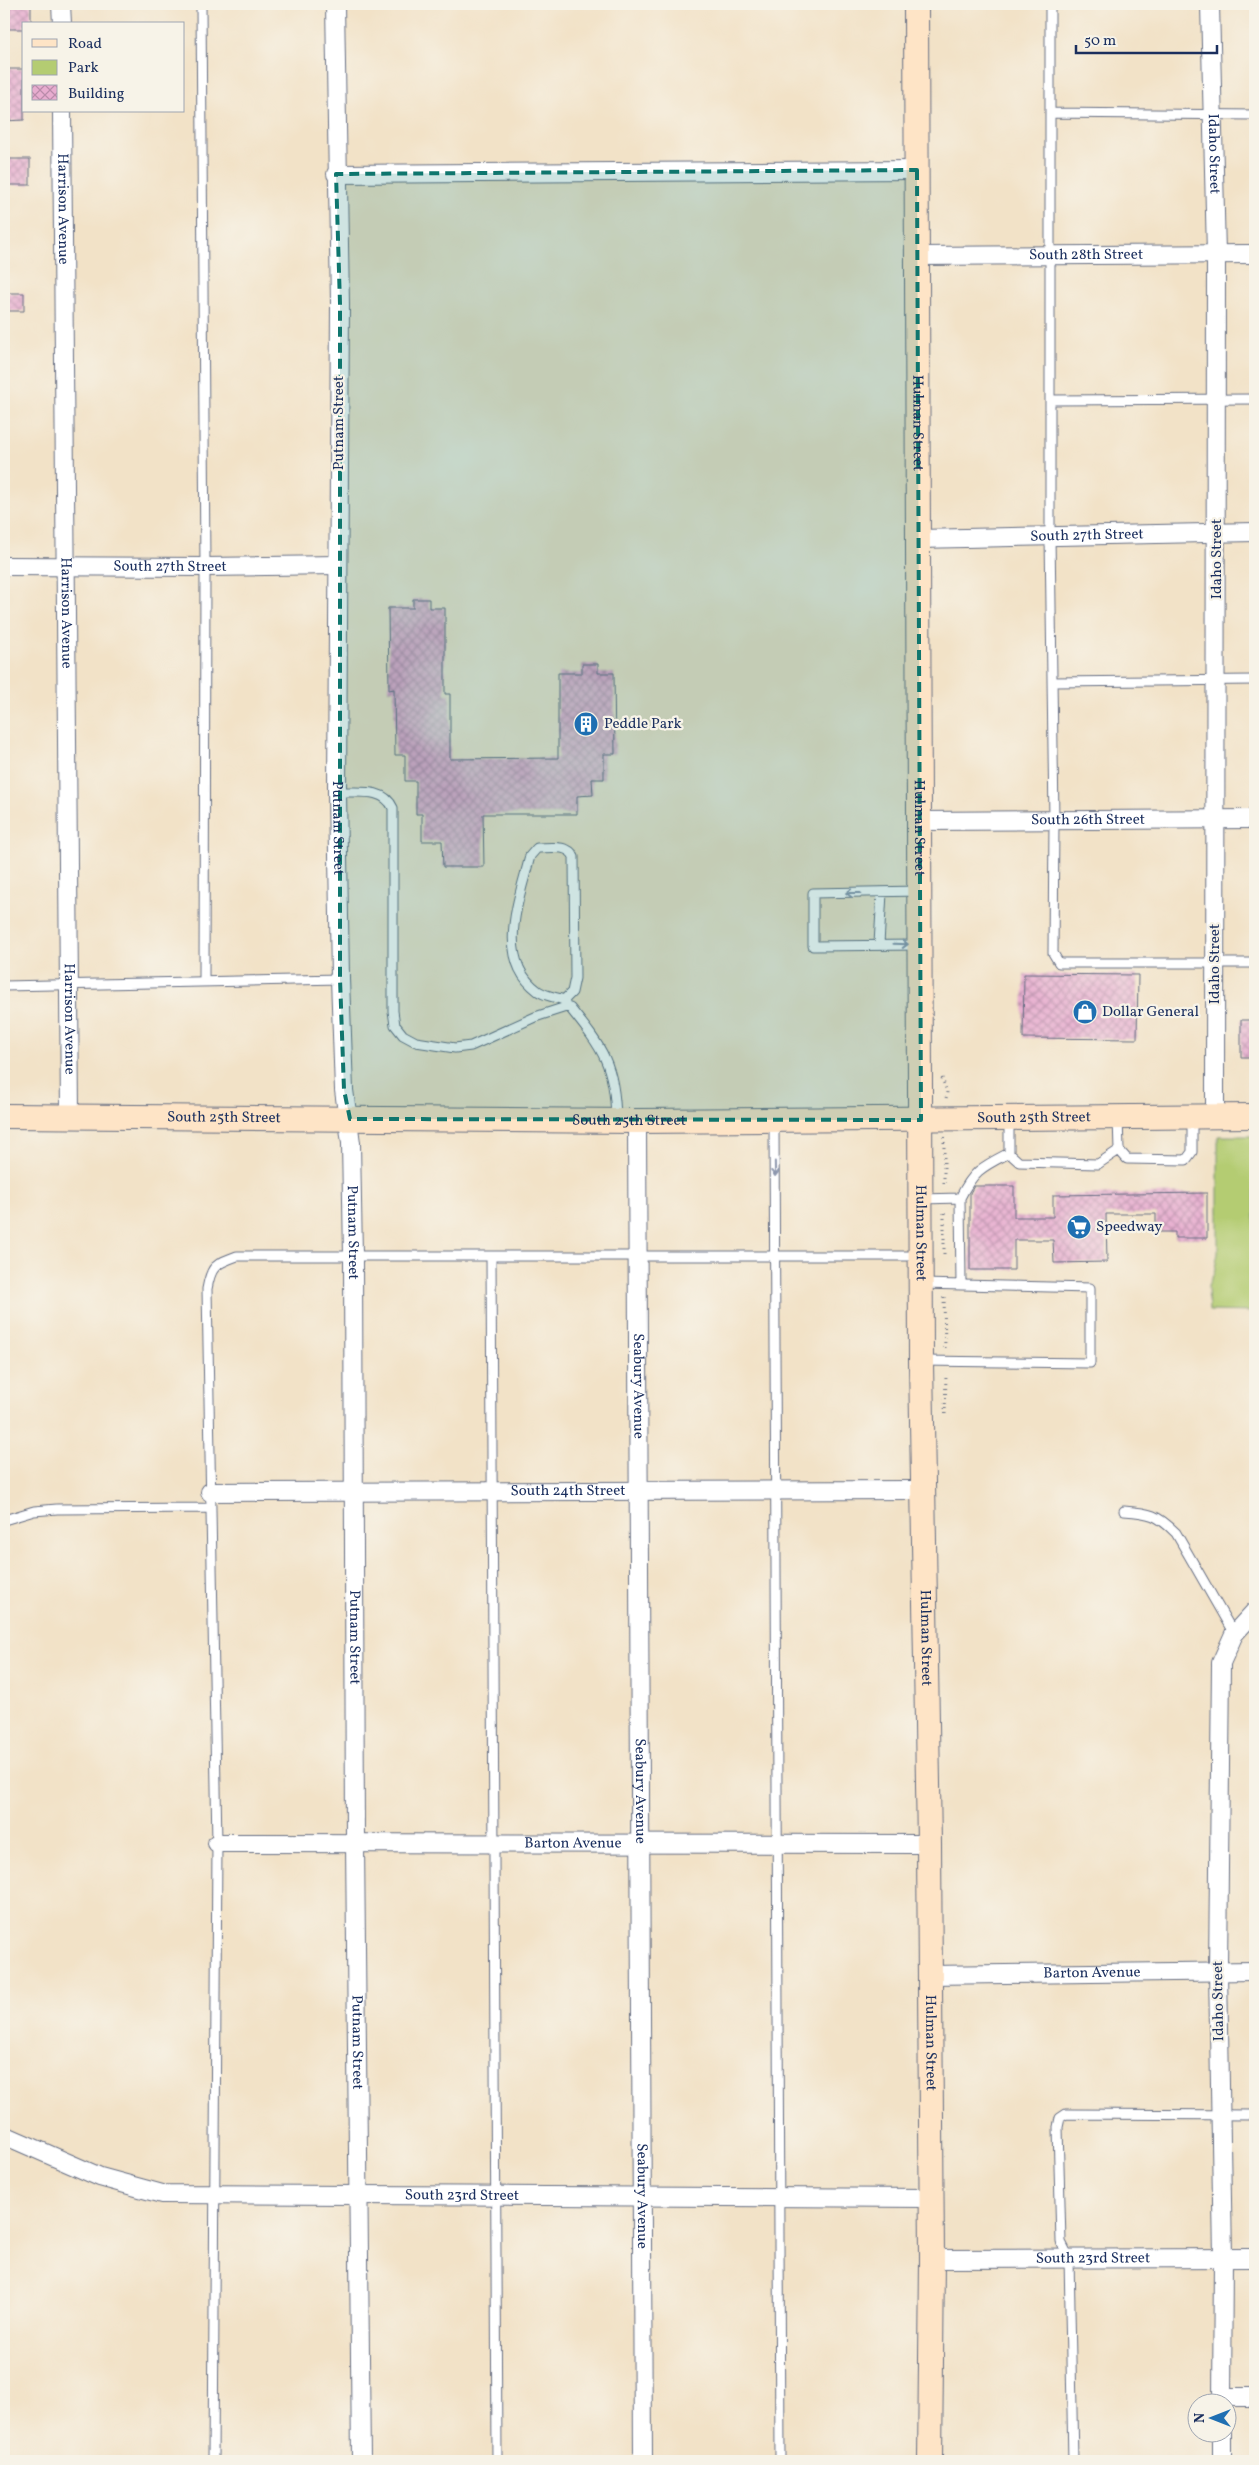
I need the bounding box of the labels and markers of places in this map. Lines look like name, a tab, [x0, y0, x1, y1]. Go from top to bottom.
building icon: Peddle Park	[573, 711, 599, 737]
place label: Peddle Park	[604, 714, 682, 735]
shop icon: Dollar General	[1072, 999, 1098, 1025]
place label: Dollar General	[1102, 1002, 1199, 1023]
supermarket icon: Speedway	[1066, 1214, 1092, 1240]
place label: Speedway	[1096, 1217, 1162, 1238]

